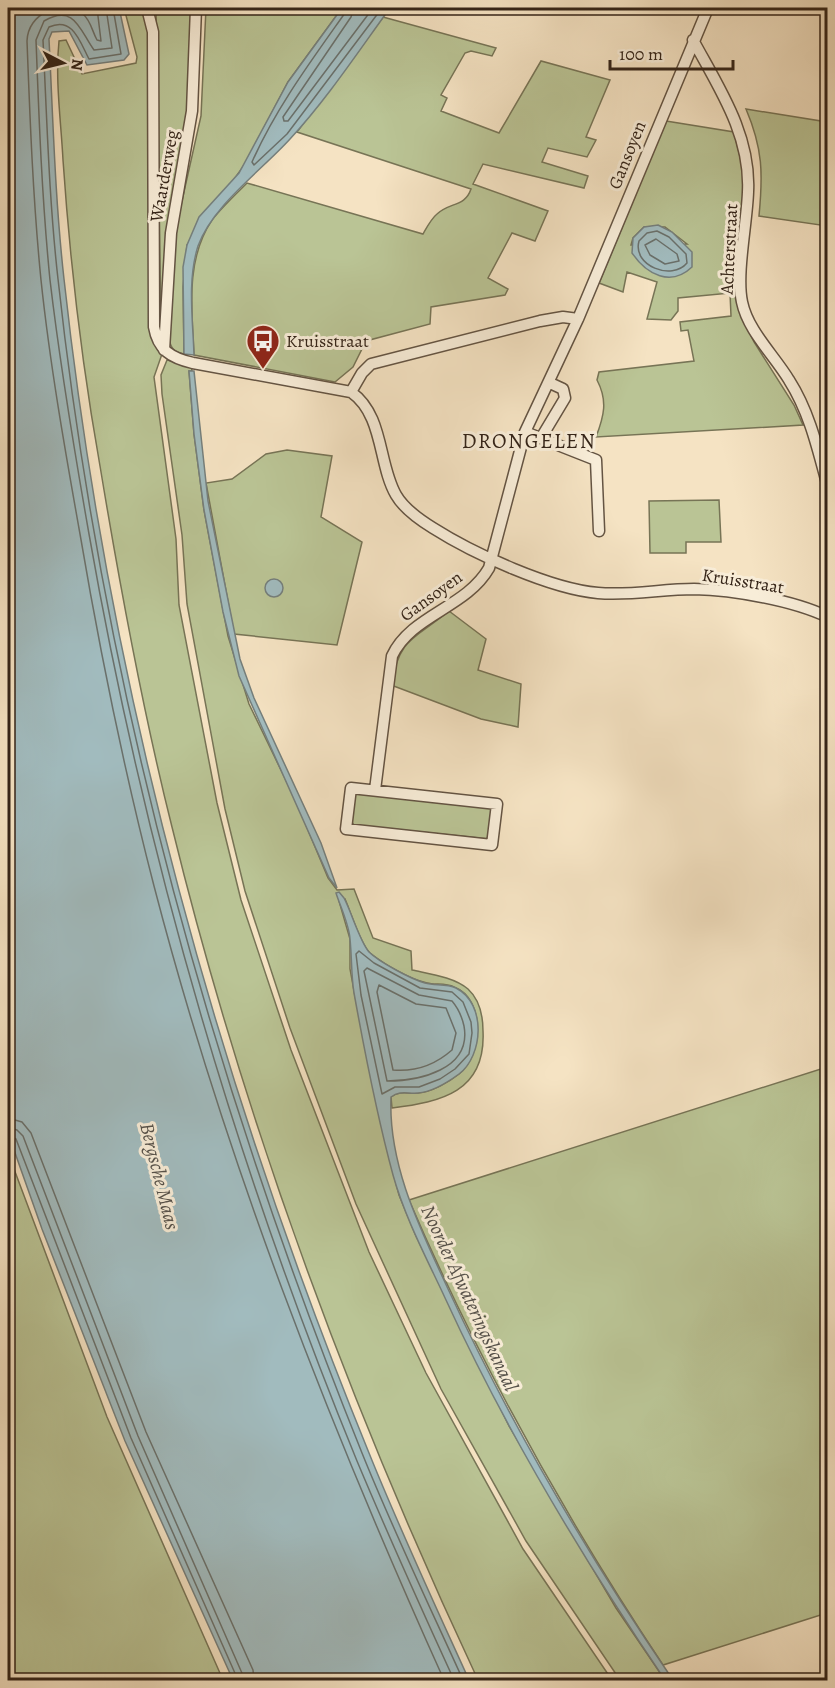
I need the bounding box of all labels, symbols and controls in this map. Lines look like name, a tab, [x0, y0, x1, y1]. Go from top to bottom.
north arrow	[33, 33, 93, 93]
scale bar	[610, 33, 733, 71]
text: 100 m	[619, 42, 663, 66]
text: N	[65, 58, 89, 72]
street label: Gansoyen	[602, 117, 652, 193]
street label: Waarderweg	[144, 128, 184, 225]
street label: Achterstraat	[715, 203, 743, 296]
bus stop icon: Kruisstraat	[245, 323, 281, 370]
place label: Kruisstraat	[286, 329, 369, 353]
district label: DRONGELEN	[462, 427, 596, 455]
street label: Kruisstraat	[700, 563, 786, 599]
street label: Gansoyen	[395, 565, 467, 627]
water label: Bergsche Maas	[133, 1120, 186, 1233]
water label: Noorder Afwateringskanaal	[414, 1201, 525, 1396]

